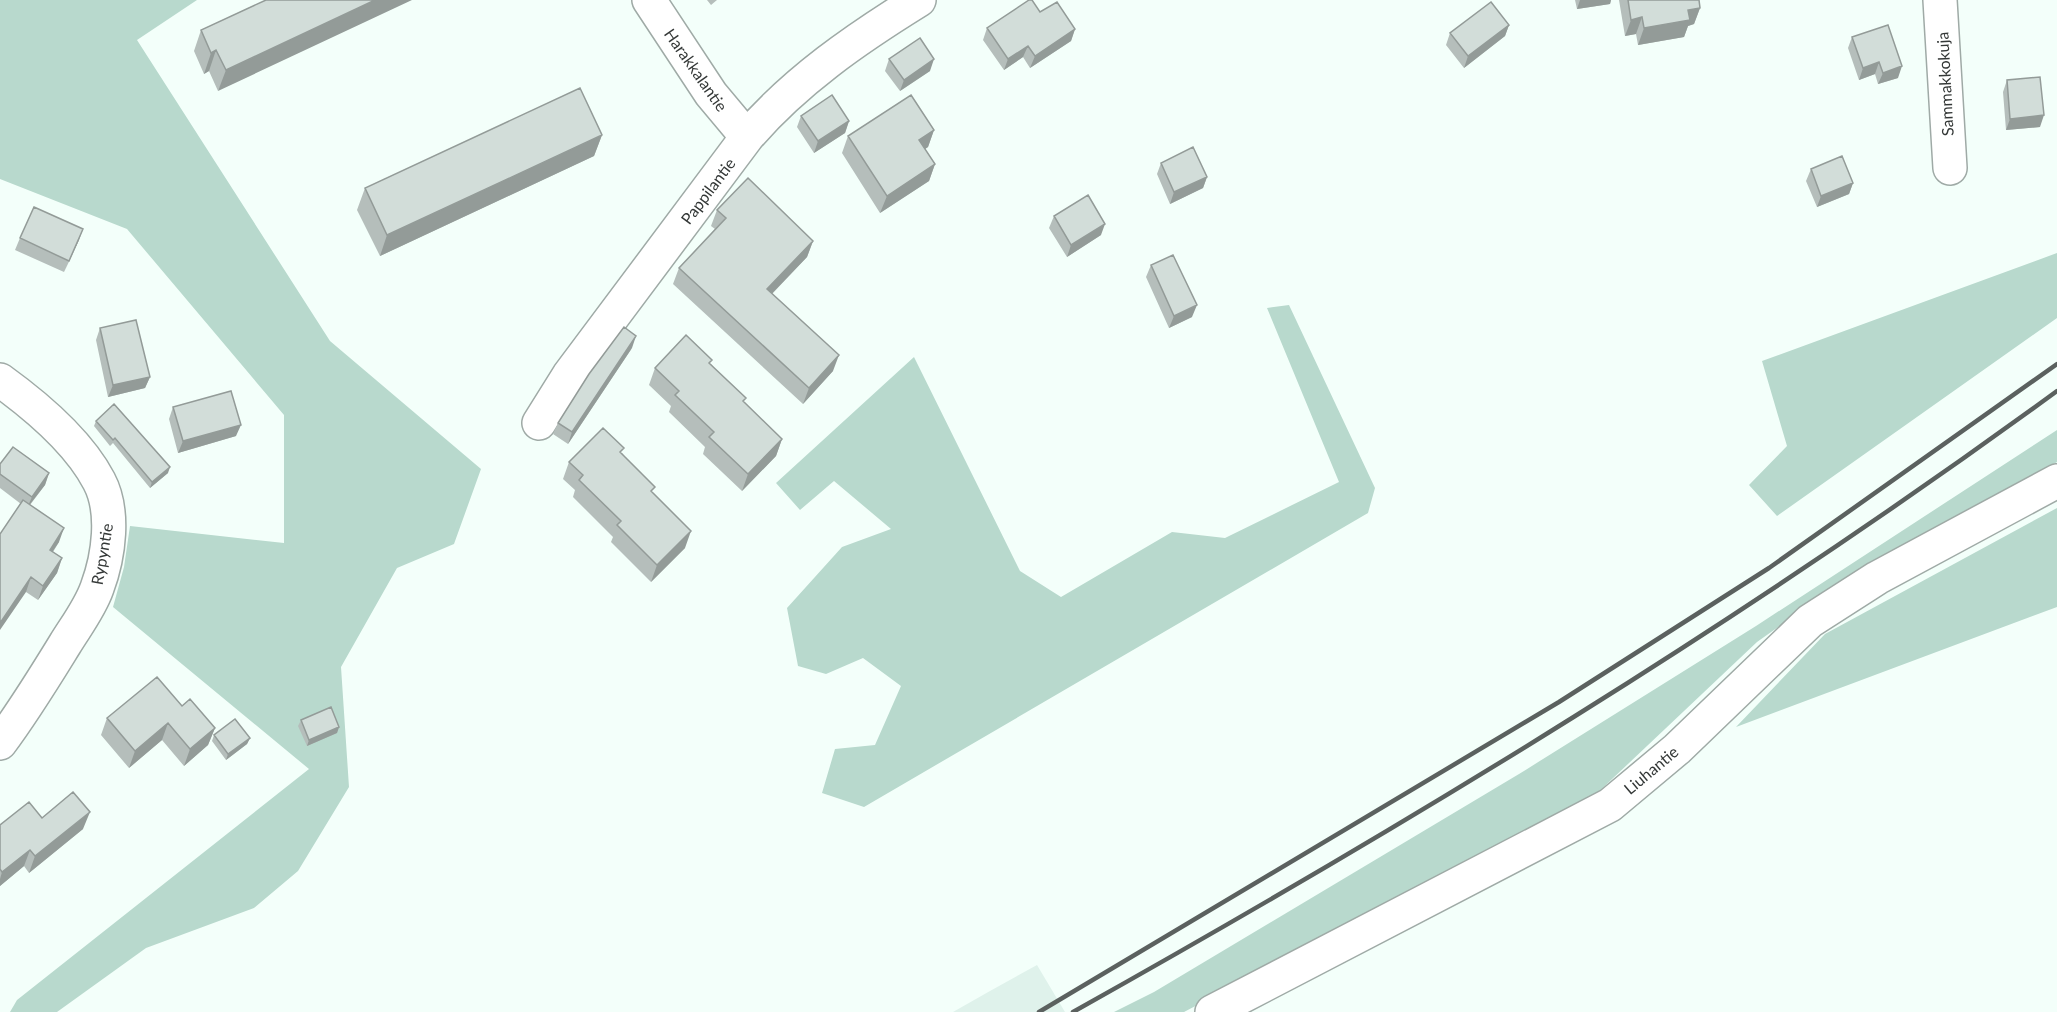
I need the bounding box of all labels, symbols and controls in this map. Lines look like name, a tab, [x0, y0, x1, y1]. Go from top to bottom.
street label: Harakkalantie	[661, 25, 732, 115]
street label: Sammakkokuja	[1932, 31, 1957, 137]
street label: Pappilantie	[677, 154, 739, 228]
street label: Rypyntie	[87, 522, 116, 586]
street label: Liuhantie	[1620, 741, 1682, 798]

